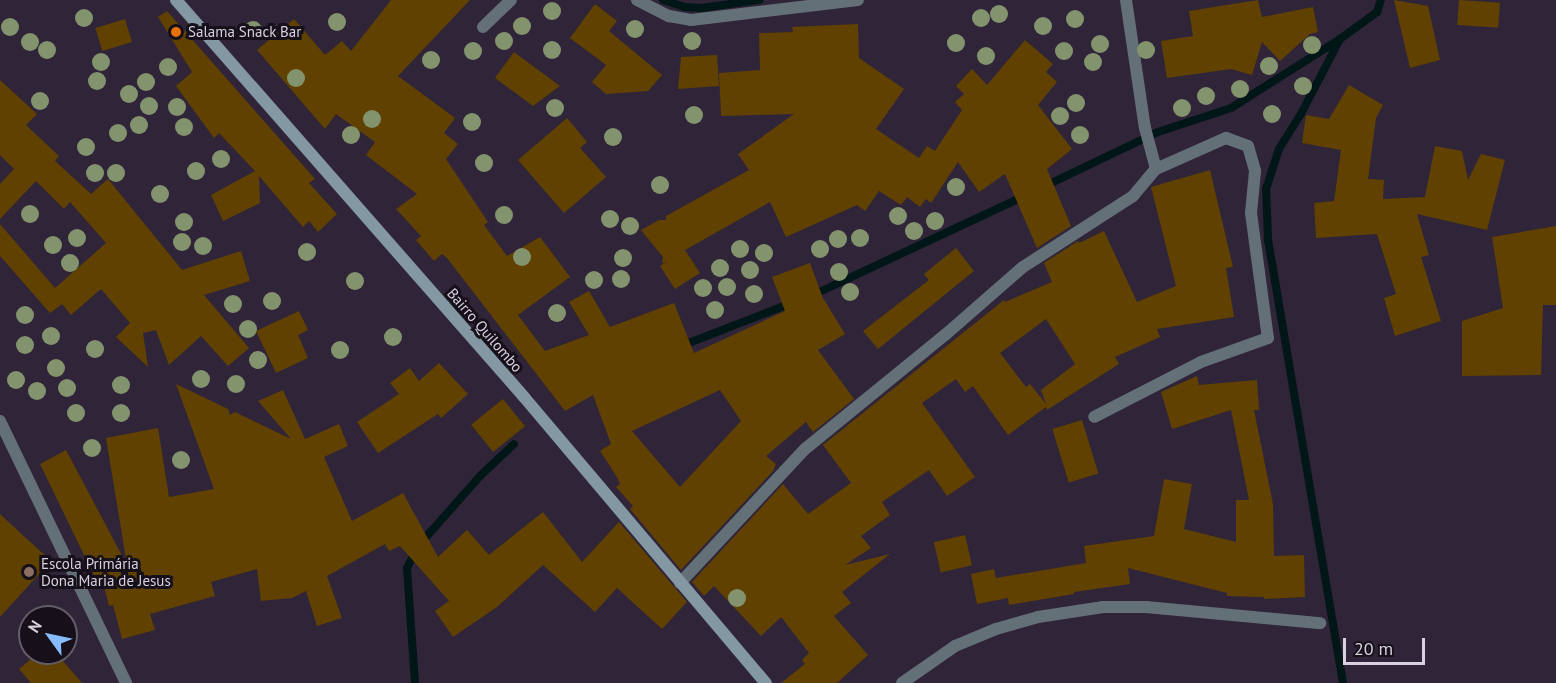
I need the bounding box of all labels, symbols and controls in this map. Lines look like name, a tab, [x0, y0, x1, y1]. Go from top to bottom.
place label: Salama Snack Bar	[188, 23, 302, 41]
marker: Salama Snack Bar	[169, 25, 183, 39]
street label: Bairro Quilombo	[444, 284, 526, 376]
place label: Escola Primária Dona Maria de Jesus	[41, 554, 171, 589]
marker: Escola Primária Dona Maria de Jesus	[22, 565, 36, 579]
north arrow	[18, 605, 78, 665]
text: N	[23, 616, 46, 636]
scale bar	[1346, 626, 1428, 664]
text: 20 m	[1354, 637, 1393, 660]

